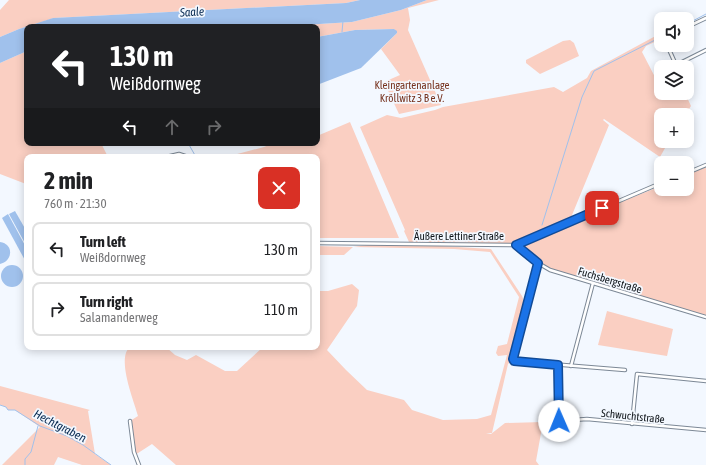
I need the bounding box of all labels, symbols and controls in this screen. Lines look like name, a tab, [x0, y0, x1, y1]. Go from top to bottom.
water label: Saale	[178, 4, 205, 20]
map controls	[654, 12, 694, 196]
button: sound	[654, 12, 694, 52]
icon: left	[44, 40, 96, 92]
text: 130 m	[110, 40, 173, 72]
button: layers	[654, 60, 694, 100]
text: Weißdornweg	[110, 73, 201, 94]
park label: Kleingartenanlage Kröllwitz 3 B e.V.	[374, 79, 450, 104]
button: +	[654, 108, 694, 148]
icon: left	[119, 116, 141, 138]
icon: ahead	[161, 116, 183, 138]
icon: right	[203, 116, 225, 138]
button: −	[654, 156, 694, 196]
text: 2 min	[44, 167, 93, 194]
button: close	[258, 167, 300, 209]
pin	[585, 191, 619, 225]
text: 760 m · 21:30	[44, 196, 107, 211]
icon: arrive	[591, 197, 613, 219]
street label: Äußere Lettiner Straße	[414, 230, 504, 242]
text: Turn left	[80, 233, 126, 250]
icon: left	[46, 238, 68, 260]
text: 130 m	[264, 241, 298, 258]
text: Weißdornweg	[80, 250, 146, 265]
street label: Fuchsbergstraße	[577, 265, 643, 295]
text: Turn right	[80, 293, 133, 310]
icon: right	[46, 298, 68, 320]
text: 110 m	[264, 301, 298, 318]
text: Salamanderweg	[80, 310, 158, 325]
position arrow	[538, 400, 580, 442]
water label: Hechtgraben	[31, 407, 89, 445]
street label: Schwuchtstraße	[601, 407, 665, 425]

